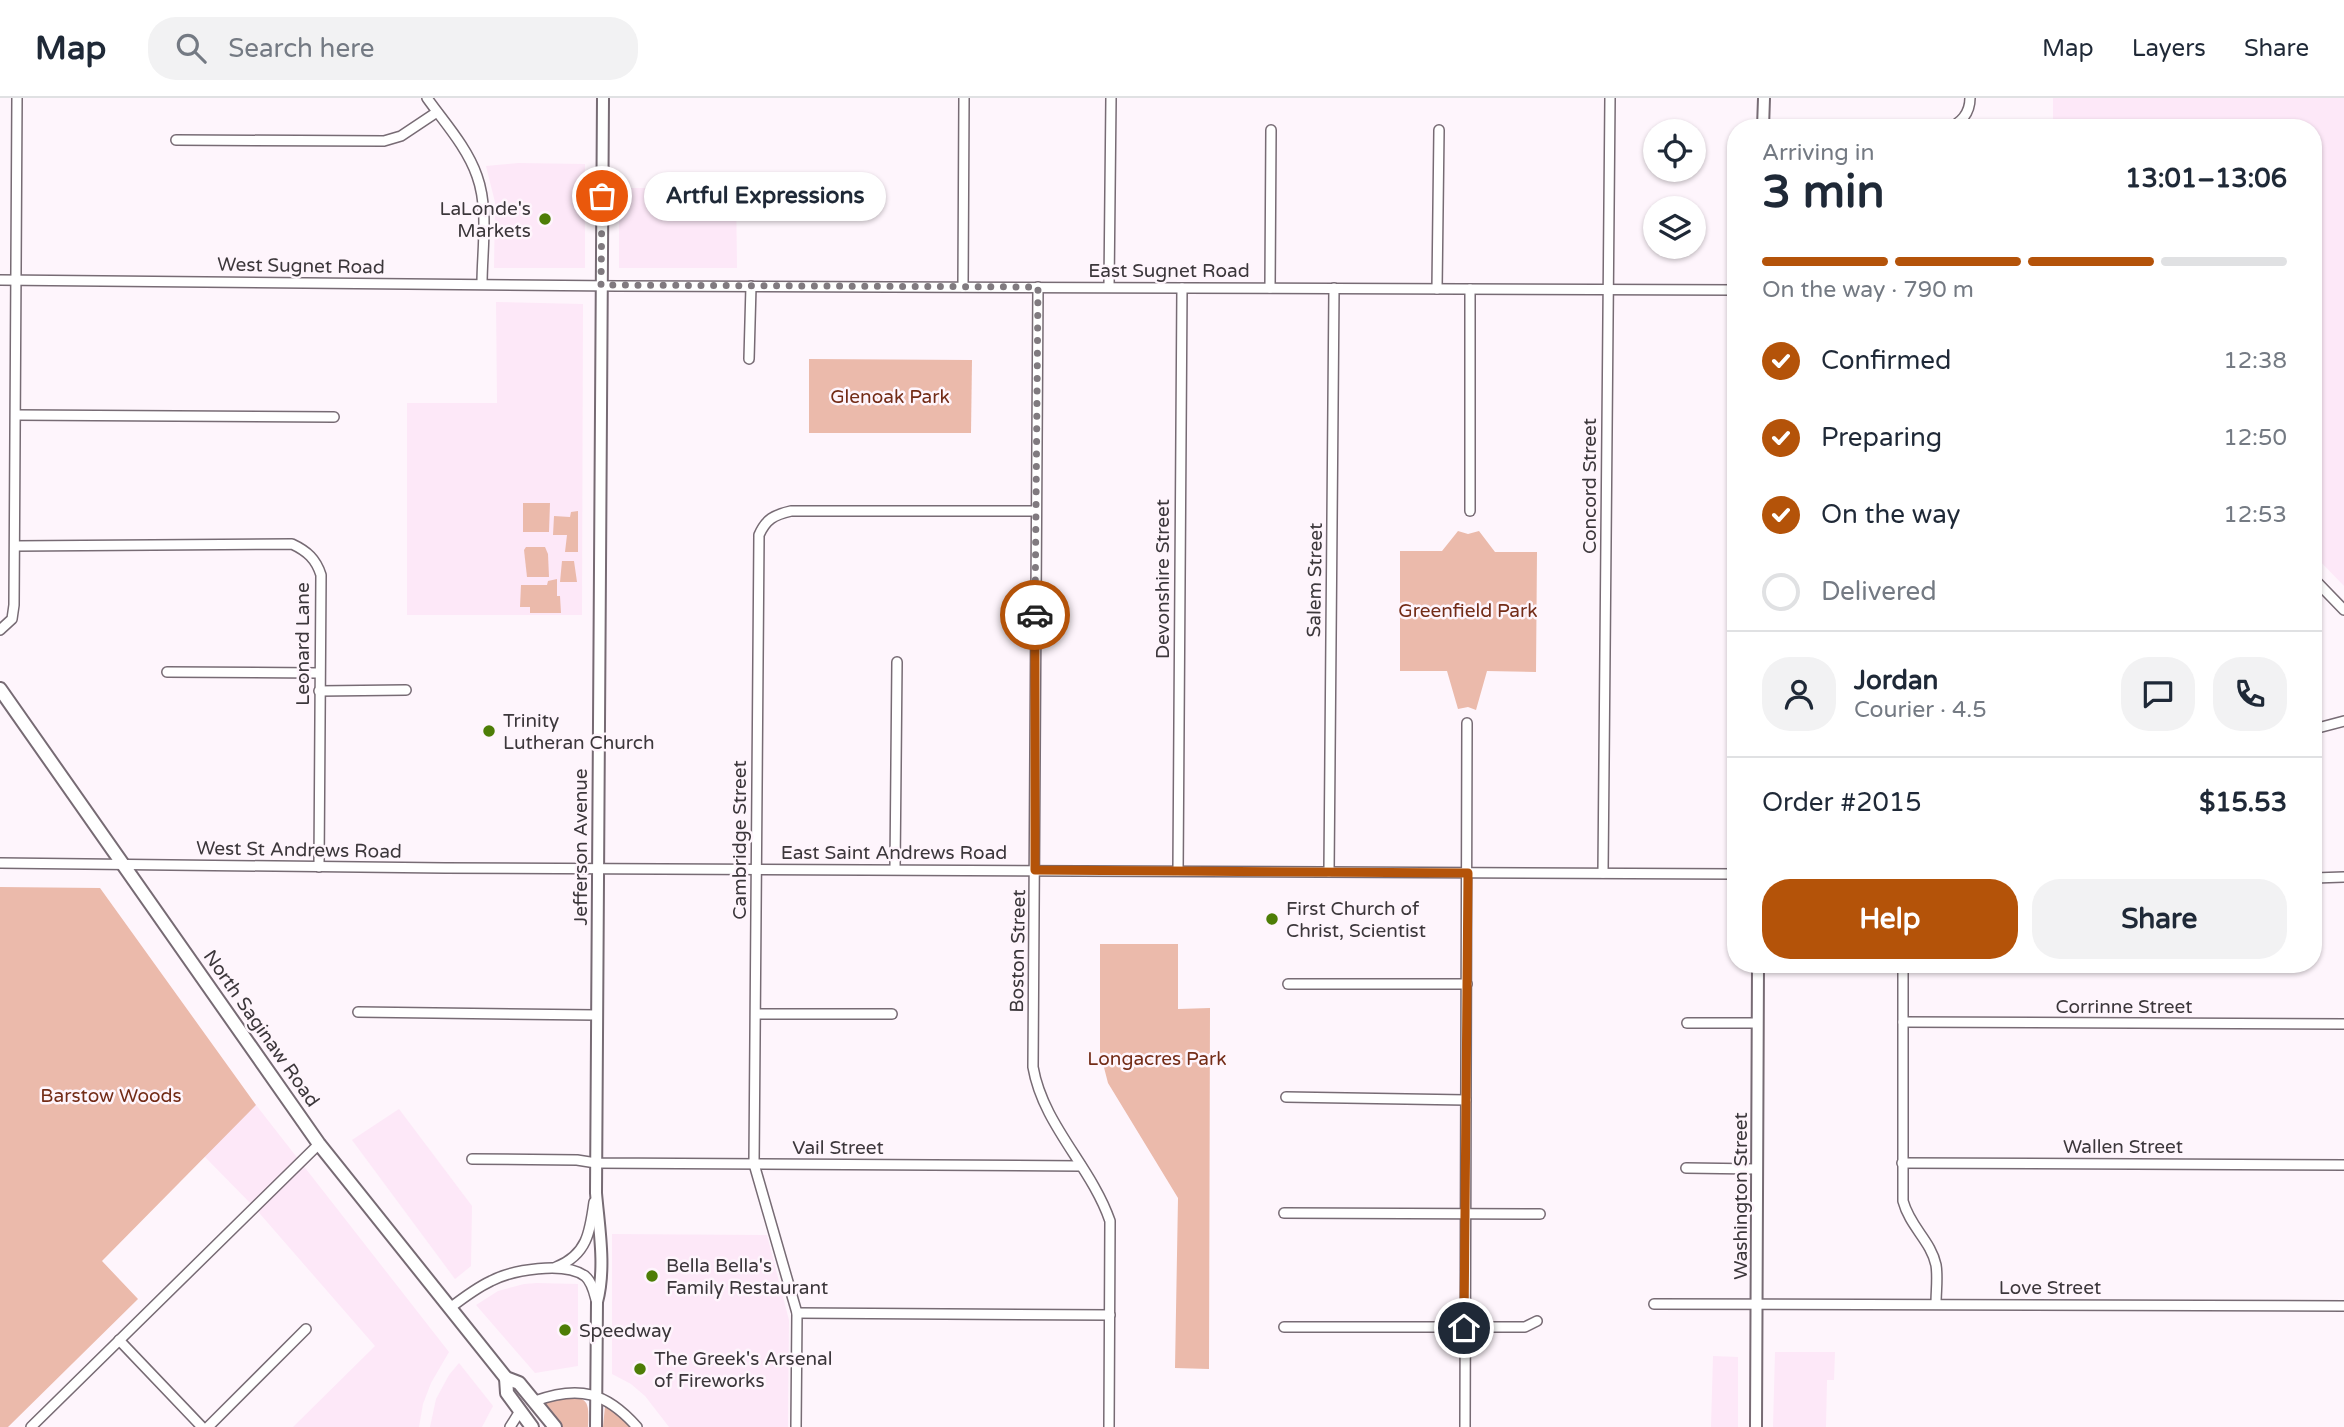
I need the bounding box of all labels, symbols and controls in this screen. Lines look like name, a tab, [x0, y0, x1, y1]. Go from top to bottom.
search box	[148, 17, 638, 80]
text: Map	[35, 29, 106, 68]
icon: search	[172, 29, 210, 67]
text: Search here	[228, 33, 374, 64]
text: Map	[2042, 34, 2094, 63]
text: Layers	[2132, 34, 2206, 63]
text: Share	[2244, 34, 2309, 63]
map controls	[1643, 119, 1706, 259]
button: locate	[1643, 119, 1706, 182]
text: Arriving in	[1762, 139, 1875, 167]
text: 13:01–13:06	[2125, 163, 2287, 194]
text: 3 min	[1762, 165, 1885, 220]
pin	[572, 166, 632, 226]
callout: Artful Expressions	[644, 172, 886, 220]
icon: bag	[583, 177, 621, 215]
text: Artful Expressions	[665, 182, 865, 210]
button: layers	[1643, 196, 1706, 259]
place label: LaLonde's Markets	[439, 198, 531, 242]
marker: LaLonde's Markets	[537, 211, 553, 227]
street label: West Sugnet Road	[217, 254, 385, 278]
street label: East Sugnet Road	[1088, 260, 1250, 282]
text: On the way · 790 m	[1762, 276, 1974, 304]
icon: check	[1762, 342, 1800, 380]
text: Confirmed	[1821, 345, 1951, 376]
text: 12:38	[2223, 347, 2287, 375]
park label: Glenoak Park	[830, 386, 950, 408]
street label: Concord Street	[1579, 418, 1601, 554]
icon: check	[1762, 419, 1800, 457]
text: Preparing	[1821, 422, 1942, 453]
text: 12:50	[2223, 424, 2287, 452]
icon: check	[1762, 496, 1800, 534]
street label: Devonshire Street	[1152, 499, 1174, 659]
text: On the way	[1821, 499, 1961, 530]
text: 12:53	[2223, 501, 2287, 529]
street label: Salem Street	[1303, 523, 1327, 637]
text: Delivered	[1821, 576, 1937, 607]
courier	[1000, 580, 1070, 650]
street label: Leonard Lane	[292, 582, 314, 706]
icon: car	[1016, 596, 1054, 634]
park label: Greenfield Park	[1398, 600, 1538, 622]
button: person	[1762, 657, 1836, 731]
button: chat	[2121, 657, 2195, 731]
button: phone	[2213, 657, 2287, 731]
text: Jordan	[1854, 665, 1938, 696]
text: Courier · 4.5	[1854, 696, 1987, 724]
place label: Trinity Lutheran Church	[503, 710, 655, 754]
marker: Trinity Lutheran Church	[481, 723, 497, 739]
street label: Cambridge Street	[729, 760, 751, 920]
street label: Jefferson Avenue	[570, 769, 592, 925]
text: Order #2015	[1762, 787, 1922, 818]
text: $15.53	[2199, 787, 2287, 818]
street label: West St Andrews Road	[196, 837, 402, 863]
street label: East Saint Andrews Road	[781, 842, 1007, 864]
button: Help	[1762, 879, 2018, 959]
button: Share	[2032, 879, 2287, 959]
street label: Boston Street	[1006, 889, 1030, 1013]
place label: First Church of Christ, Scientist	[1286, 898, 1426, 942]
marker: First Church of Christ, Scientist	[1264, 911, 1280, 927]
street label: North Saginaw Road	[199, 946, 324, 1111]
street label: Corrinne Street	[2056, 996, 2192, 1018]
park label: Longacres Park	[1087, 1048, 1227, 1070]
park label: Barstow Woods	[40, 1085, 182, 1107]
street label: Washington Street	[1730, 1112, 1752, 1280]
street label: Wallen Street	[2063, 1136, 2183, 1158]
street label: Vail Street	[792, 1137, 884, 1159]
place label: Bella Bella's Family Restaurant	[666, 1255, 828, 1299]
marker: Bella Bella's Family Restaurant	[644, 1268, 660, 1284]
street label: Love Street	[1999, 1277, 2101, 1299]
pin	[1434, 1298, 1494, 1358]
icon: home	[1445, 1309, 1483, 1347]
place label: Speedway	[579, 1320, 672, 1342]
marker: Speedway	[557, 1322, 573, 1338]
place label: The Greek's Arsenal of Fireworks	[654, 1348, 832, 1392]
marker: The Greek's Arsenal of Fireworks	[632, 1361, 648, 1377]

